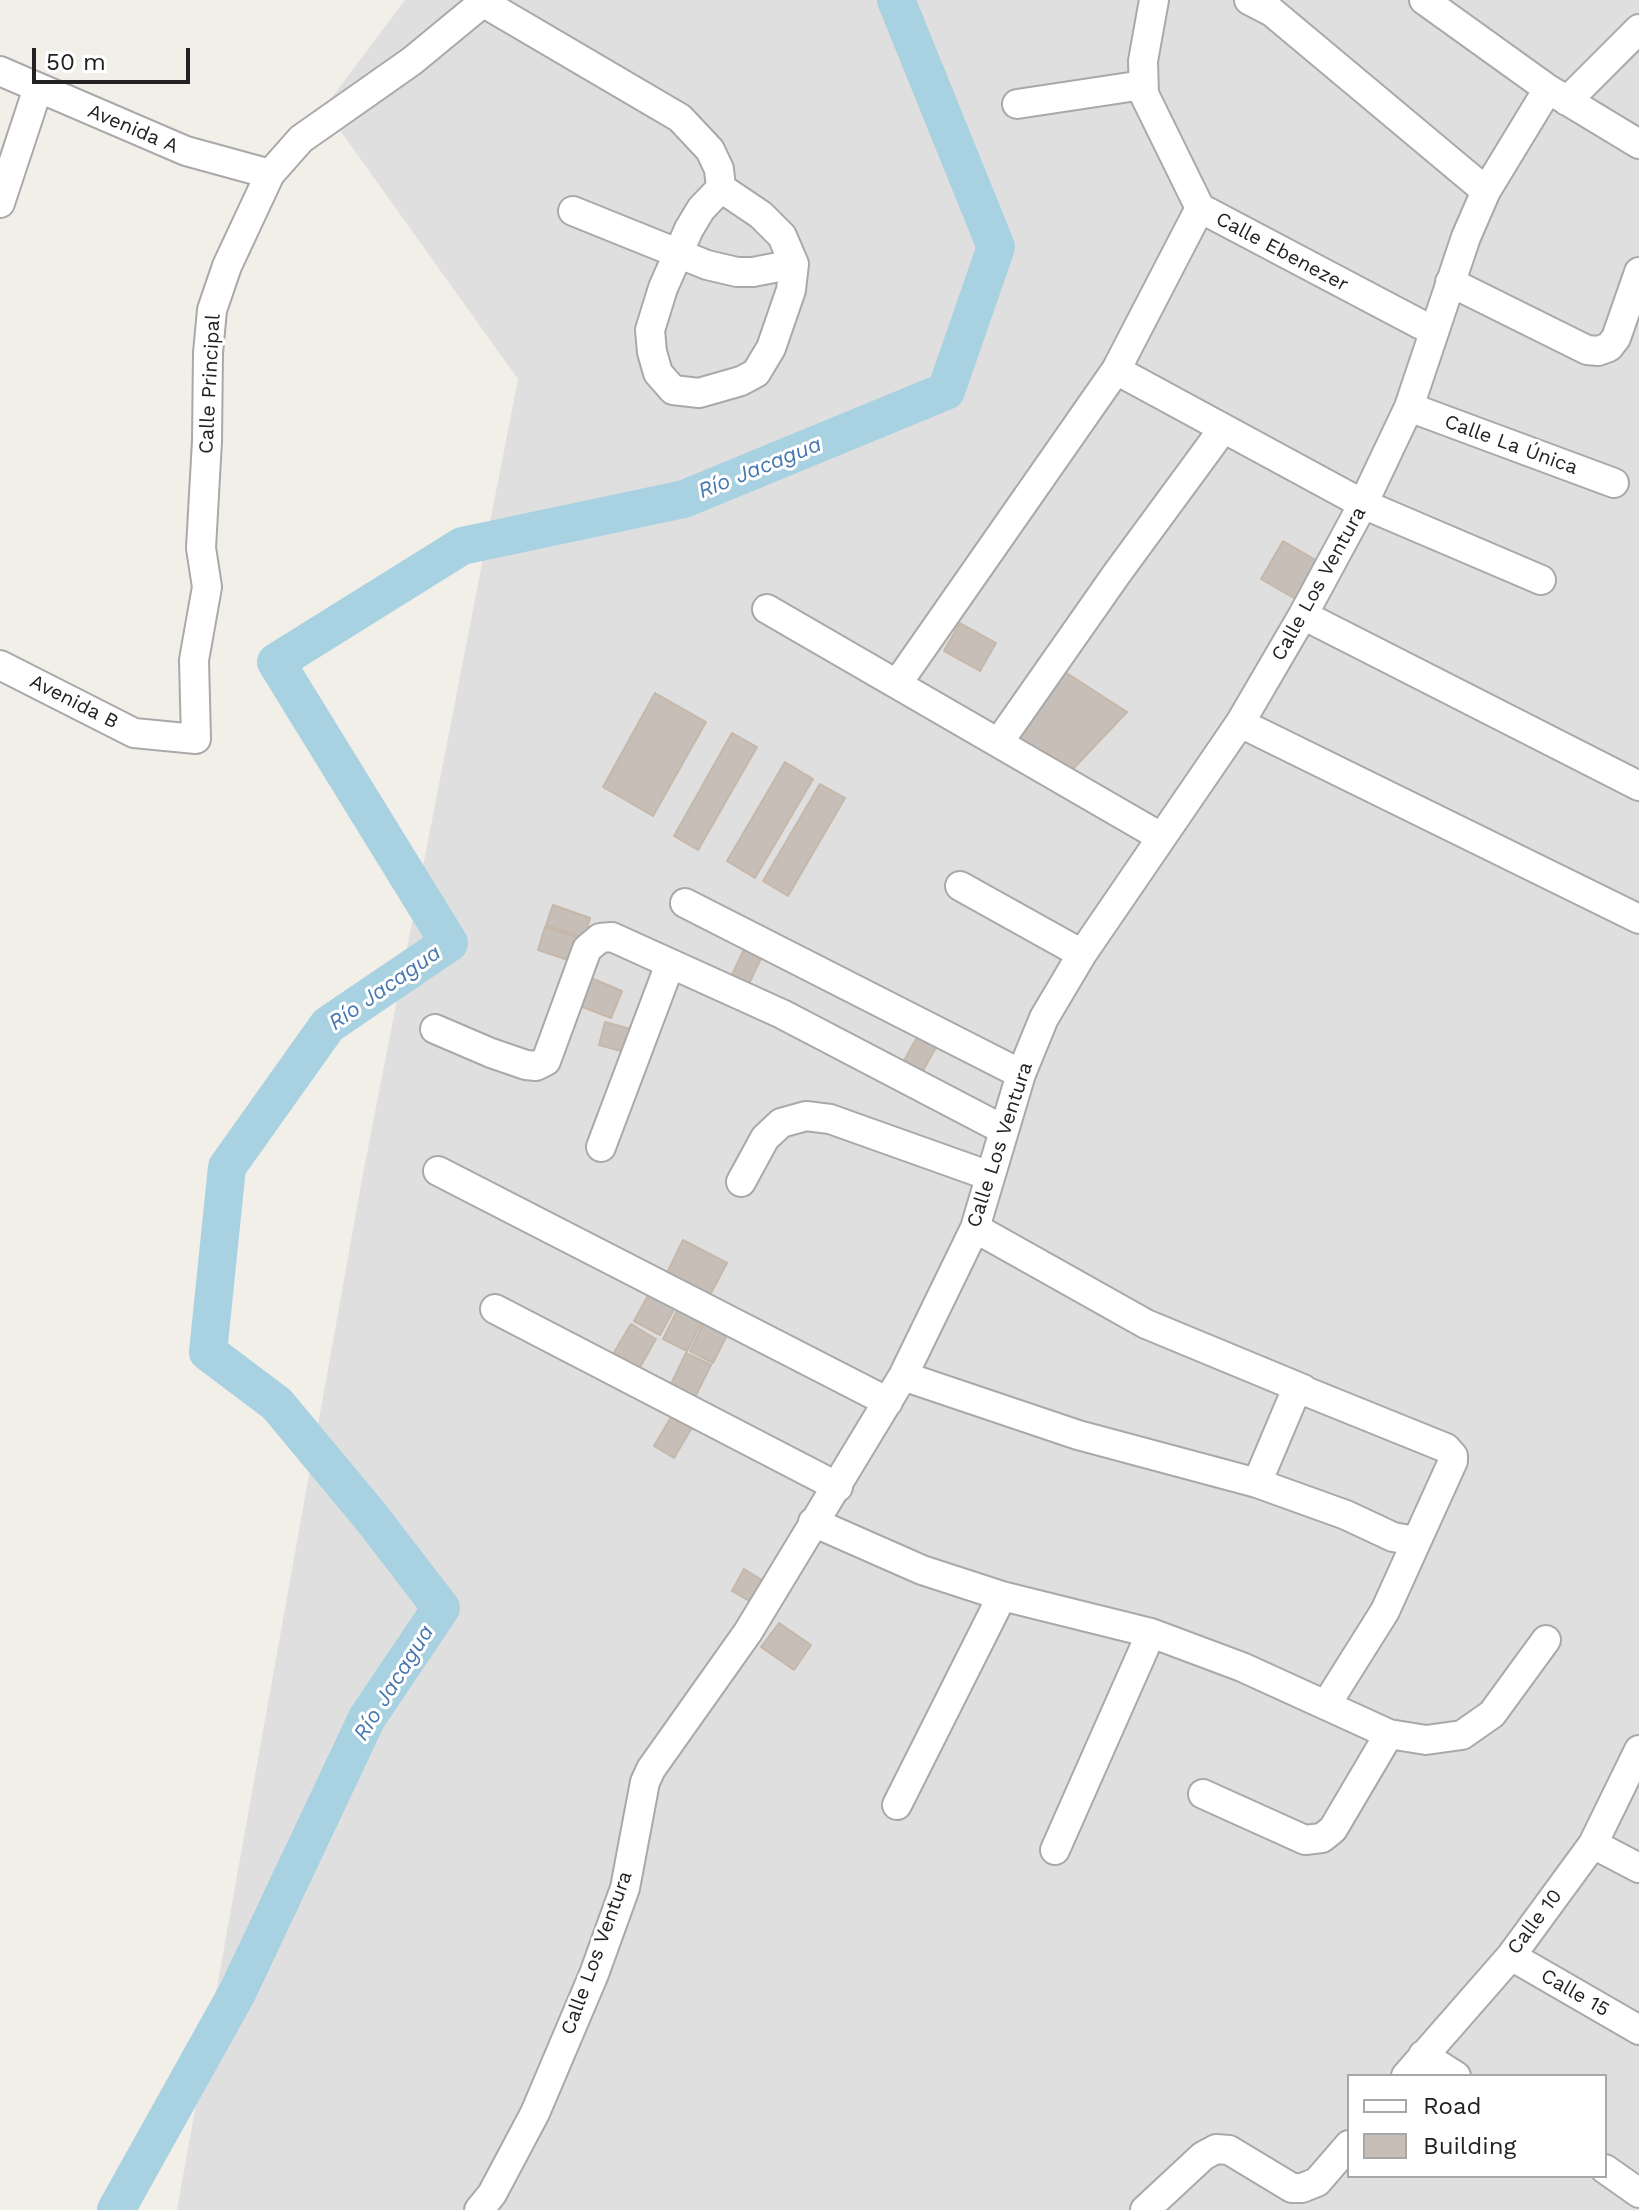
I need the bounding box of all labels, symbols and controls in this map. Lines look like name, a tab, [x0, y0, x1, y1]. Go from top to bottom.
scale bar	[36, 32, 194, 82]
text: 50 m	[46, 48, 106, 76]
street label: Avenida A	[84, 99, 182, 159]
street label: Calle Ebenezer	[1212, 207, 1352, 297]
street label: Calle Principal	[194, 313, 226, 455]
street label: Calle La Única	[1441, 410, 1581, 480]
water label: Río Jacagua	[694, 431, 826, 505]
street label: Calle Los Ventura	[1267, 503, 1371, 665]
street label: Avenida B	[26, 670, 122, 734]
water label: Río Jacagua	[324, 940, 446, 1036]
street label: Calle Los Ventura	[962, 1059, 1038, 1231]
water label: Río Jacagua	[348, 1620, 440, 1746]
street label: Calle Los Ventura	[556, 1868, 638, 2038]
street label: Calle 10	[1503, 1884, 1567, 1960]
street label: Calle 15	[1536, 1964, 1614, 2022]
legend	[1347, 2074, 1607, 2178]
text: Road	[1423, 2092, 1482, 2120]
text: Building	[1423, 2132, 1516, 2160]

